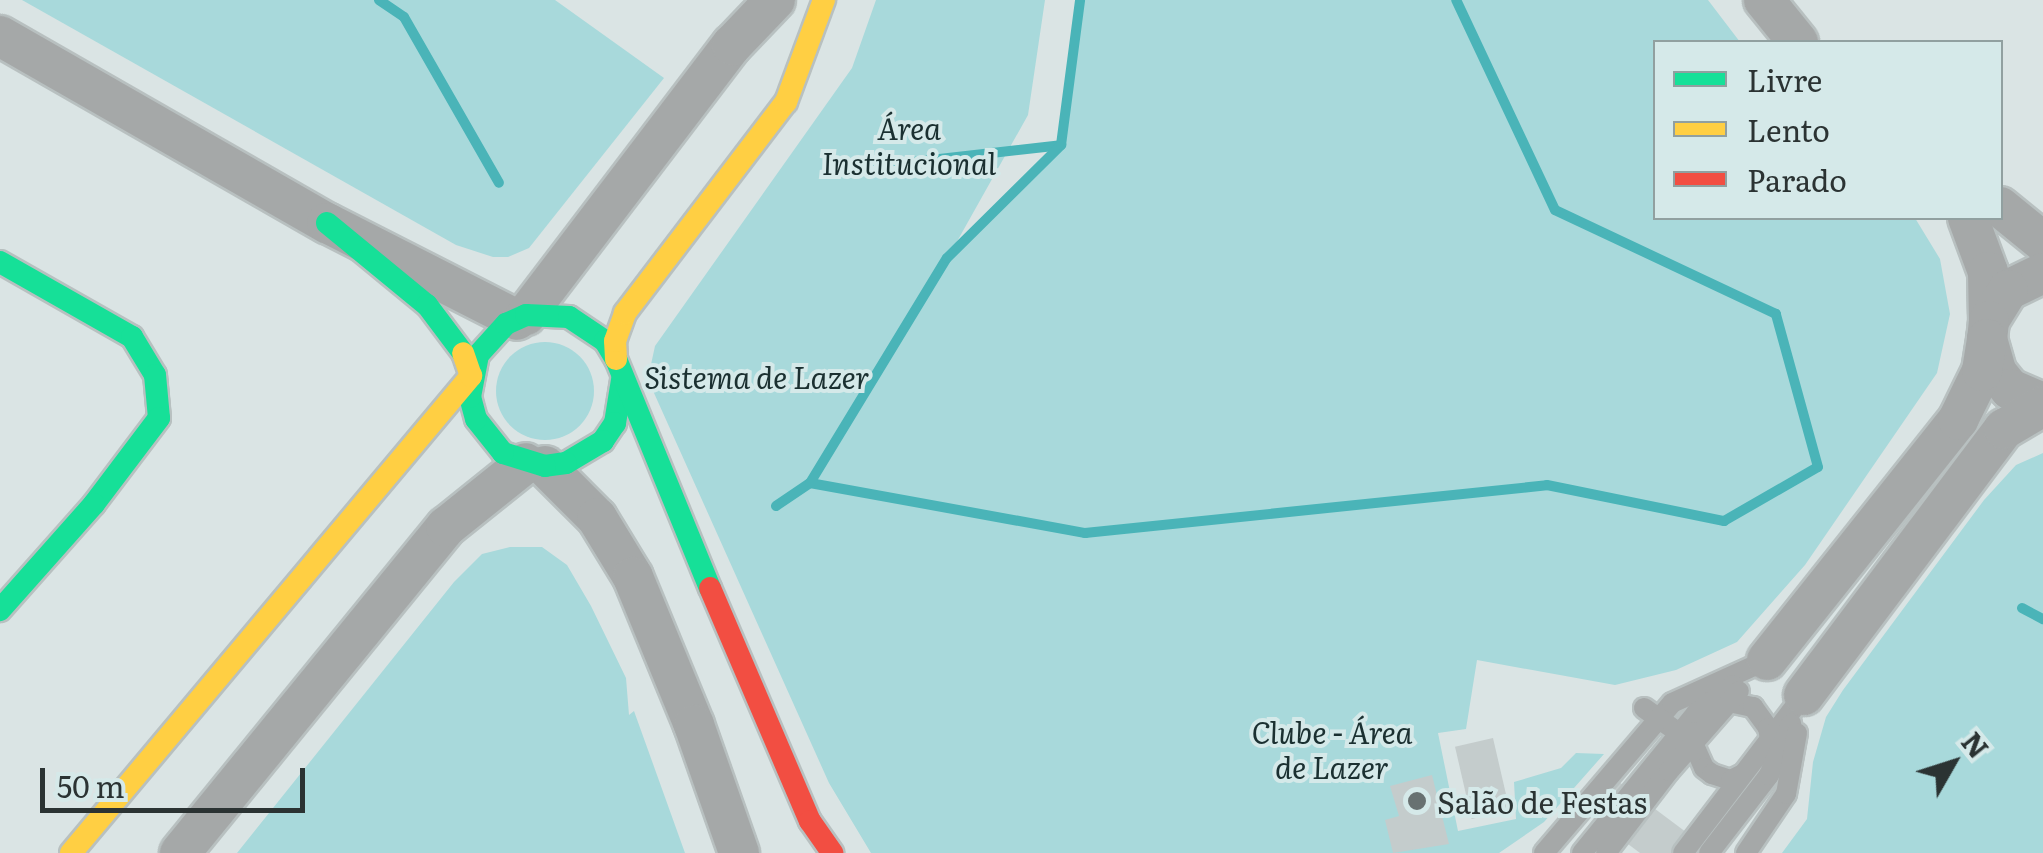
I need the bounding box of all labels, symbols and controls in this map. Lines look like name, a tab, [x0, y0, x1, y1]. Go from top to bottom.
legend	[1653, 40, 2003, 220]
text: Livre	[1747, 57, 1822, 101]
text: Lento	[1747, 107, 1830, 151]
park label: Área Institucional	[822, 109, 996, 180]
text: Parado	[1747, 157, 1847, 201]
park label: Sistema de Lazer	[644, 358, 870, 394]
park label: Clube - Área de Lazer	[1251, 713, 1413, 784]
north arrow	[1903, 713, 2003, 813]
text: N	[1953, 722, 2000, 766]
scale bar	[45, 748, 310, 810]
text: 50 m	[57, 763, 125, 807]
place label: Salão de Festas	[1437, 783, 1647, 819]
marker: Salão de Festas	[1406, 790, 1428, 812]

